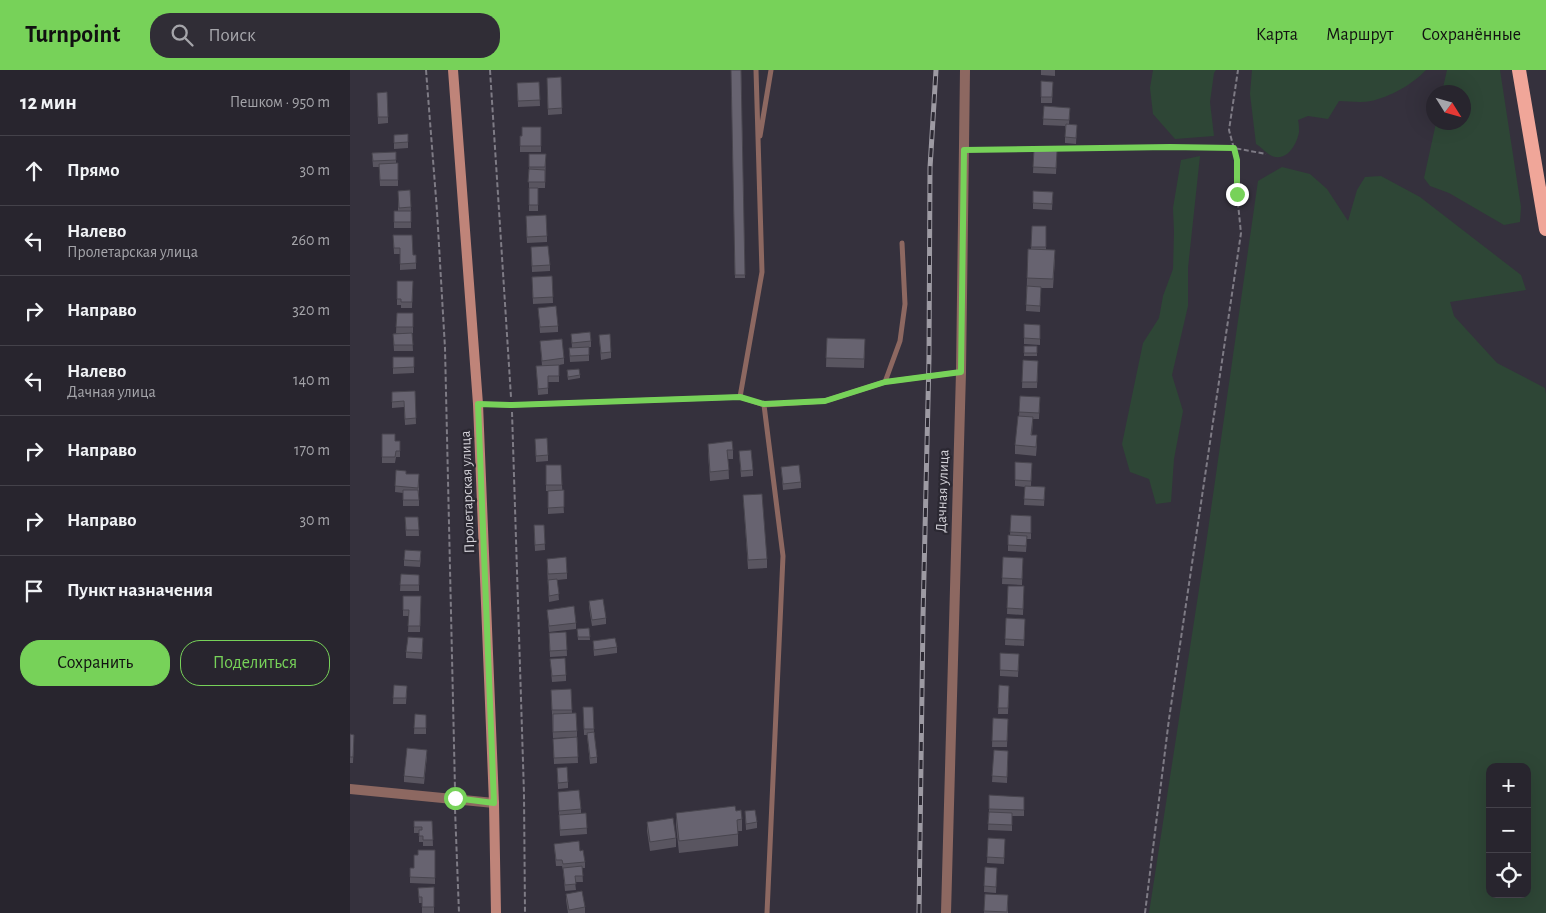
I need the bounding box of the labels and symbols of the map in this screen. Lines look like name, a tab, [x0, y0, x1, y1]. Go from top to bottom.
north arrow	[1426, 85, 1471, 130]
route end	[1226, 183, 1249, 206]
street label: Пролетарская улица	[458, 430, 477, 554]
street label: Дачная улица	[934, 449, 951, 533]
route start	[444, 787, 467, 810]

